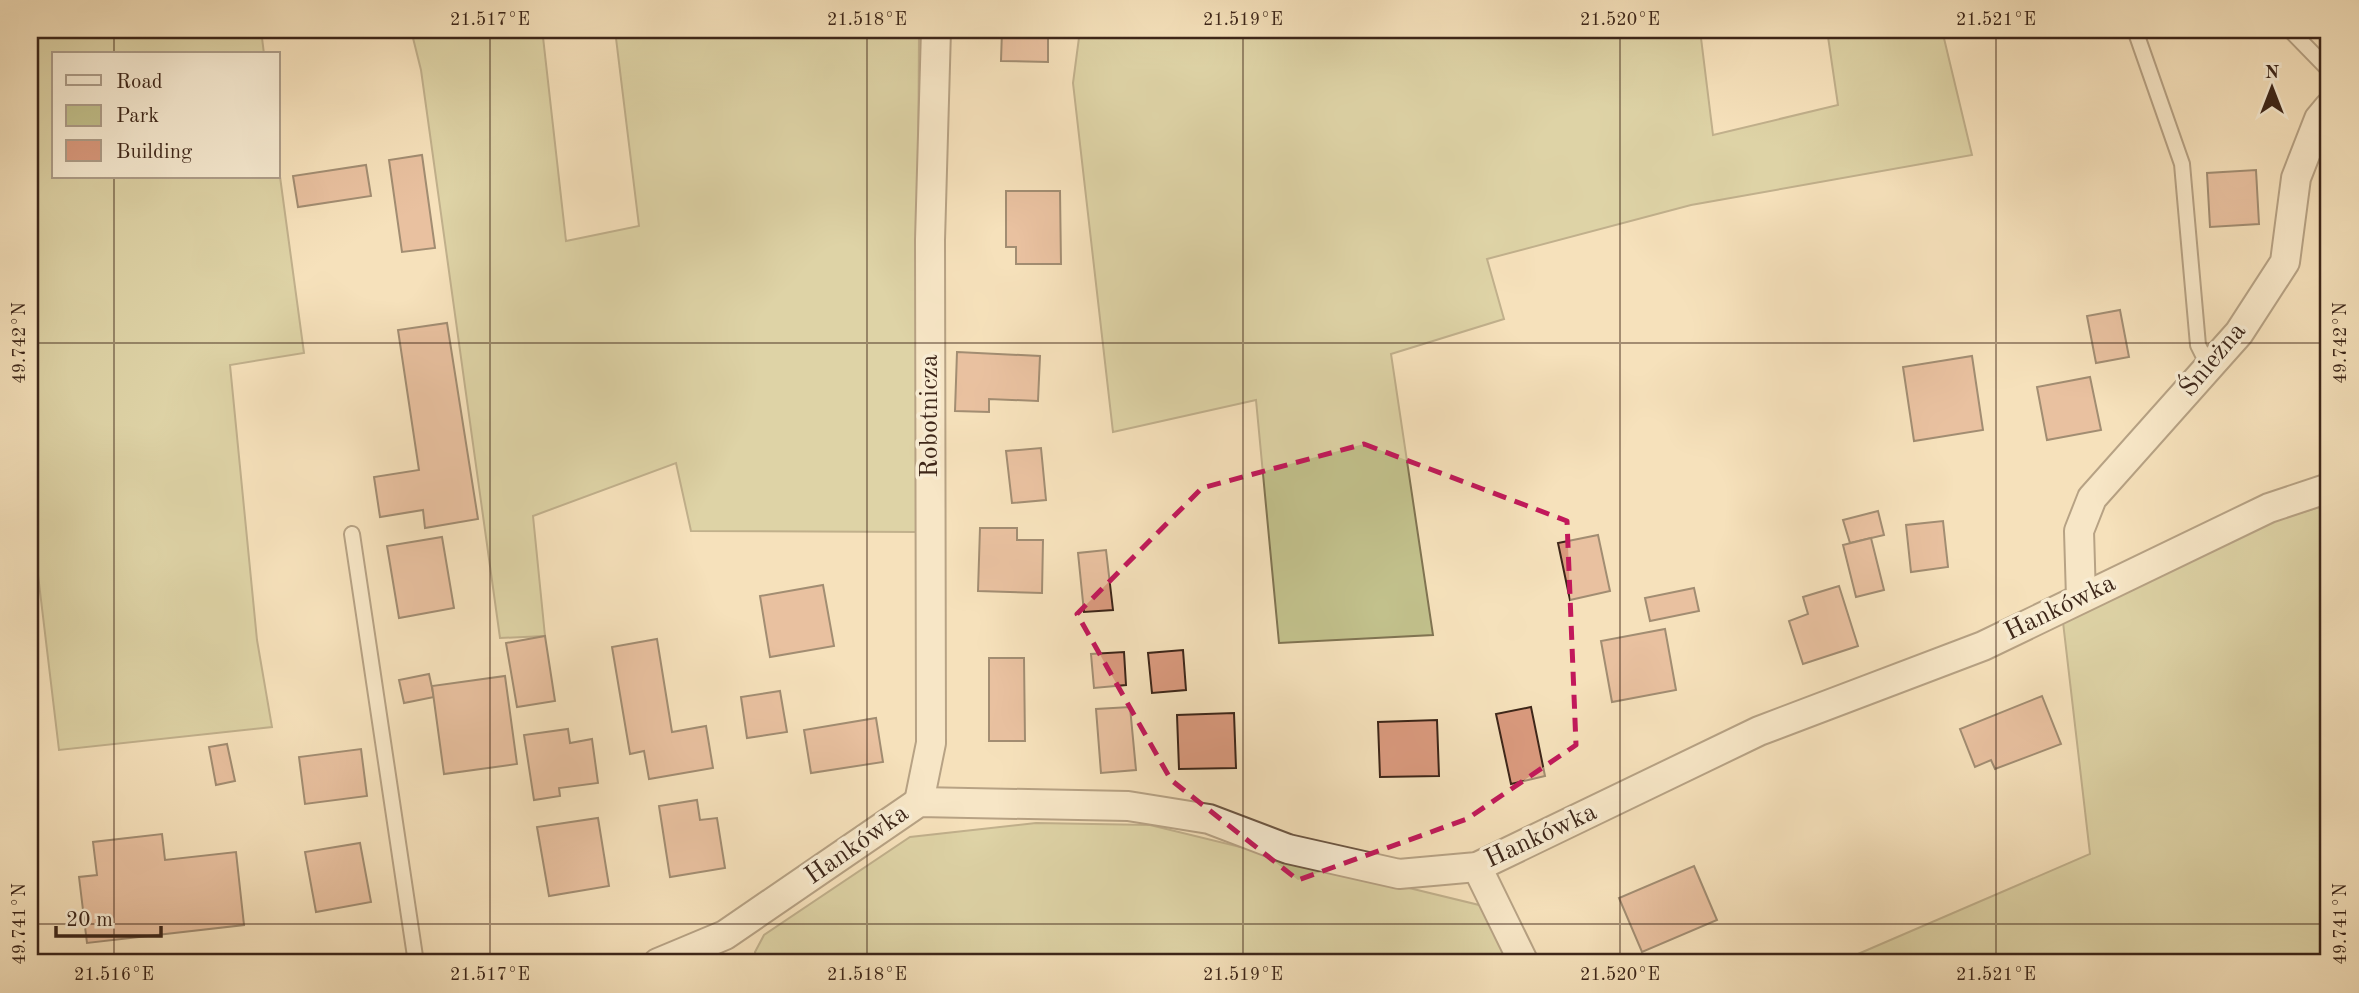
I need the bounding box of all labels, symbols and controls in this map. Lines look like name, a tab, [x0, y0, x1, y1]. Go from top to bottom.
text: 21.517°E	[450, 11, 530, 29]
text: 21.518°E	[827, 11, 907, 29]
text: 21.519°E	[1203, 11, 1283, 29]
text: 21.520°E	[1580, 11, 1660, 29]
text: 21.521°E	[1956, 11, 2036, 29]
legend	[52, 52, 280, 178]
north arrow	[2236, 52, 2306, 122]
text: N	[2265, 64, 2280, 83]
text: Road	[116, 72, 163, 93]
text: Park	[116, 106, 159, 127]
text: Building	[116, 142, 193, 163]
text: 49.742°N	[11, 302, 29, 384]
text: 49.742°N	[2332, 302, 2350, 384]
street label: Śnieżna	[2171, 315, 2251, 402]
street label: Robotnicza	[917, 354, 943, 478]
street label: Hankówka	[2000, 570, 2120, 646]
street label: Hankówka	[1481, 799, 1601, 873]
street label: Hankówka	[800, 800, 914, 890]
text: 49.741°N	[11, 883, 29, 965]
text: 49.741°N	[2332, 883, 2350, 965]
scale bar	[56, 895, 161, 939]
text: 20 m	[66, 910, 113, 931]
text: 21.516°E	[74, 966, 154, 984]
text: 21.517°E	[450, 966, 530, 984]
text: 21.518°E	[827, 966, 907, 984]
text: 21.519°E	[1203, 966, 1283, 984]
text: 21.520°E	[1580, 966, 1660, 984]
text: 21.521°E	[1956, 966, 2036, 984]

